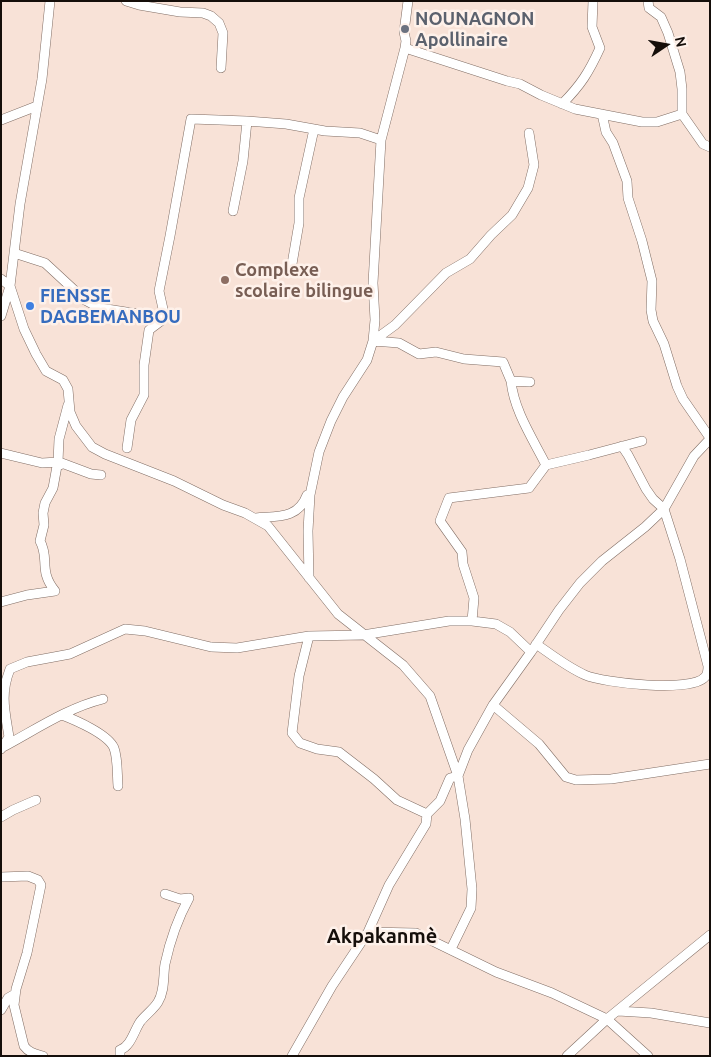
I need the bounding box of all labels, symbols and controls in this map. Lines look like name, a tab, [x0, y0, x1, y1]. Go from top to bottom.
place label: NOUNAGNON Apollinaire	[415, 8, 534, 50]
north arrow	[641, 20, 691, 70]
marker: NOUNAGNON Apollinaire	[399, 23, 411, 35]
text: N	[672, 35, 690, 49]
place label: Complexe scolaire bilingue	[235, 259, 373, 302]
marker: Complexe scolaire bilingue	[219, 274, 231, 286]
place label: FIENSSE DAGBEMANBOU	[40, 285, 181, 328]
marker: FIENSSE DAGBEMANBOU	[24, 300, 36, 312]
district label: Akpakanmè	[327, 924, 437, 948]

